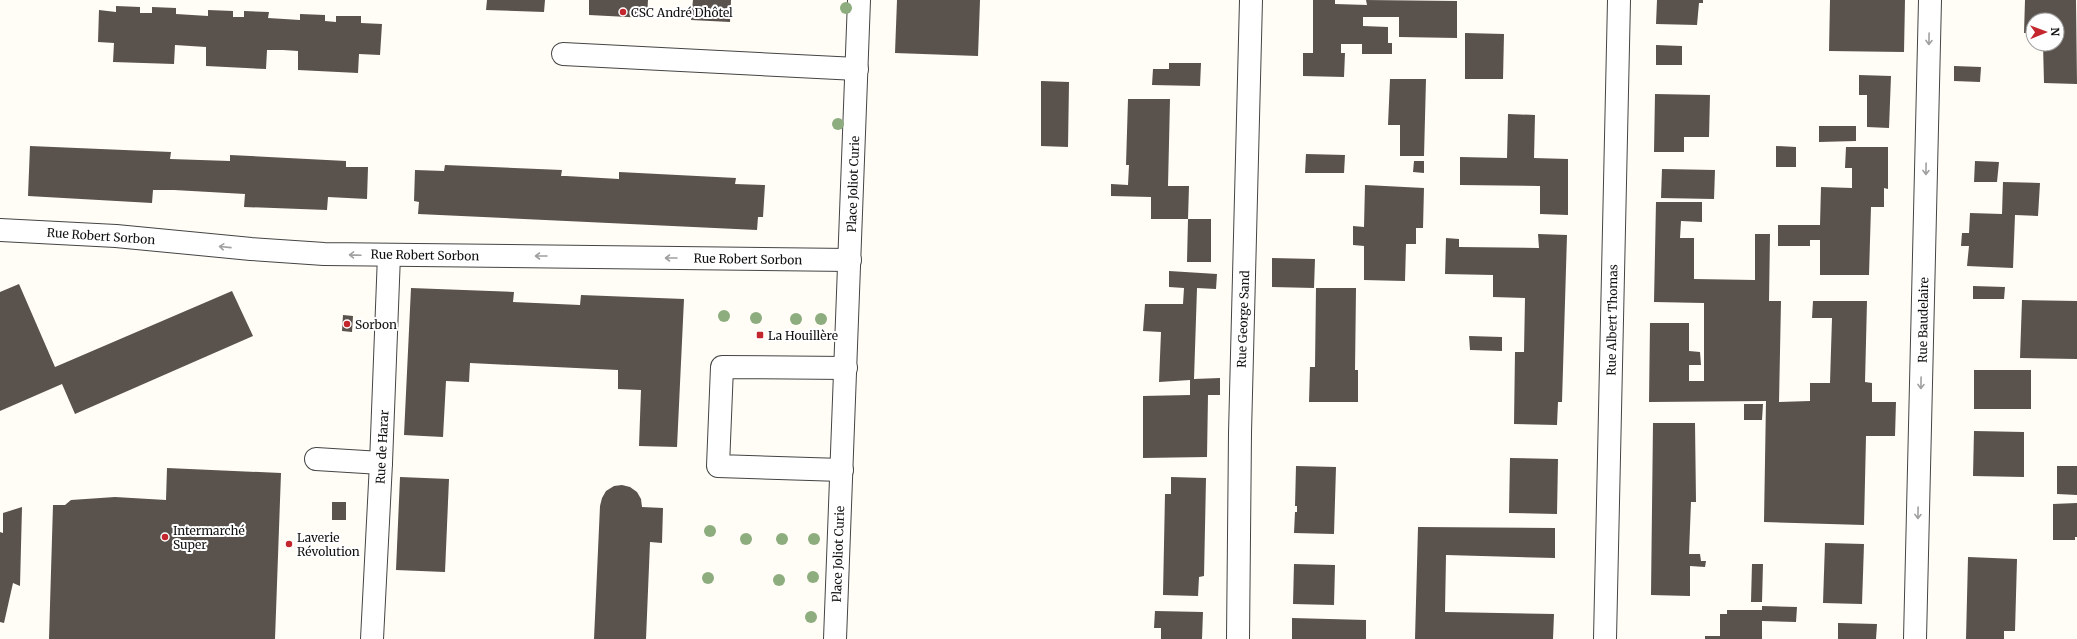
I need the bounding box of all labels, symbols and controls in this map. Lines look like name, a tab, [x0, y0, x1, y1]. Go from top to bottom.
place label: CSC André Dhôtel	[631, 5, 733, 20]
marker: CSC André Dhôtel	[618, 7, 628, 17]
north arrow	[2025, 12, 2065, 52]
text: N	[2048, 27, 2062, 37]
one-way arrow	[1925, 32, 1933, 45]
street label: Place Joliot Curie	[844, 135, 862, 233]
one-way arrow	[1922, 162, 1930, 175]
street label: Rue Robert Sorbon	[46, 225, 156, 247]
one-way arrow	[219, 243, 232, 250]
street label: Rue Robert Sorbon	[371, 247, 479, 263]
one-way arrow	[349, 251, 362, 258]
street label: Rue Robert Sorbon	[694, 251, 802, 267]
one-way arrow	[535, 252, 548, 260]
one-way arrow	[665, 254, 678, 261]
street label: Rue Albert Thomas	[1604, 264, 1620, 376]
street label: Rue George Sand	[1234, 270, 1252, 368]
street label: Rue Baudelaire	[1915, 277, 1931, 363]
place label: Sorbon	[355, 317, 397, 332]
marker: Sorbon	[342, 319, 352, 329]
place label: La Houillère	[768, 328, 838, 343]
marker: La Houillère	[755, 330, 765, 340]
one-way arrow	[1917, 376, 1925, 389]
street label: Rue de Harar	[373, 409, 391, 484]
street label: Place Joliot Curie	[829, 505, 847, 603]
one-way arrow	[1914, 506, 1922, 519]
place label: Intermarché Super	[173, 523, 245, 552]
place label: Laverie Révolution	[297, 530, 360, 559]
marker: Intermarché Super	[160, 532, 170, 542]
marker: Laverie Révolution	[284, 539, 294, 549]

